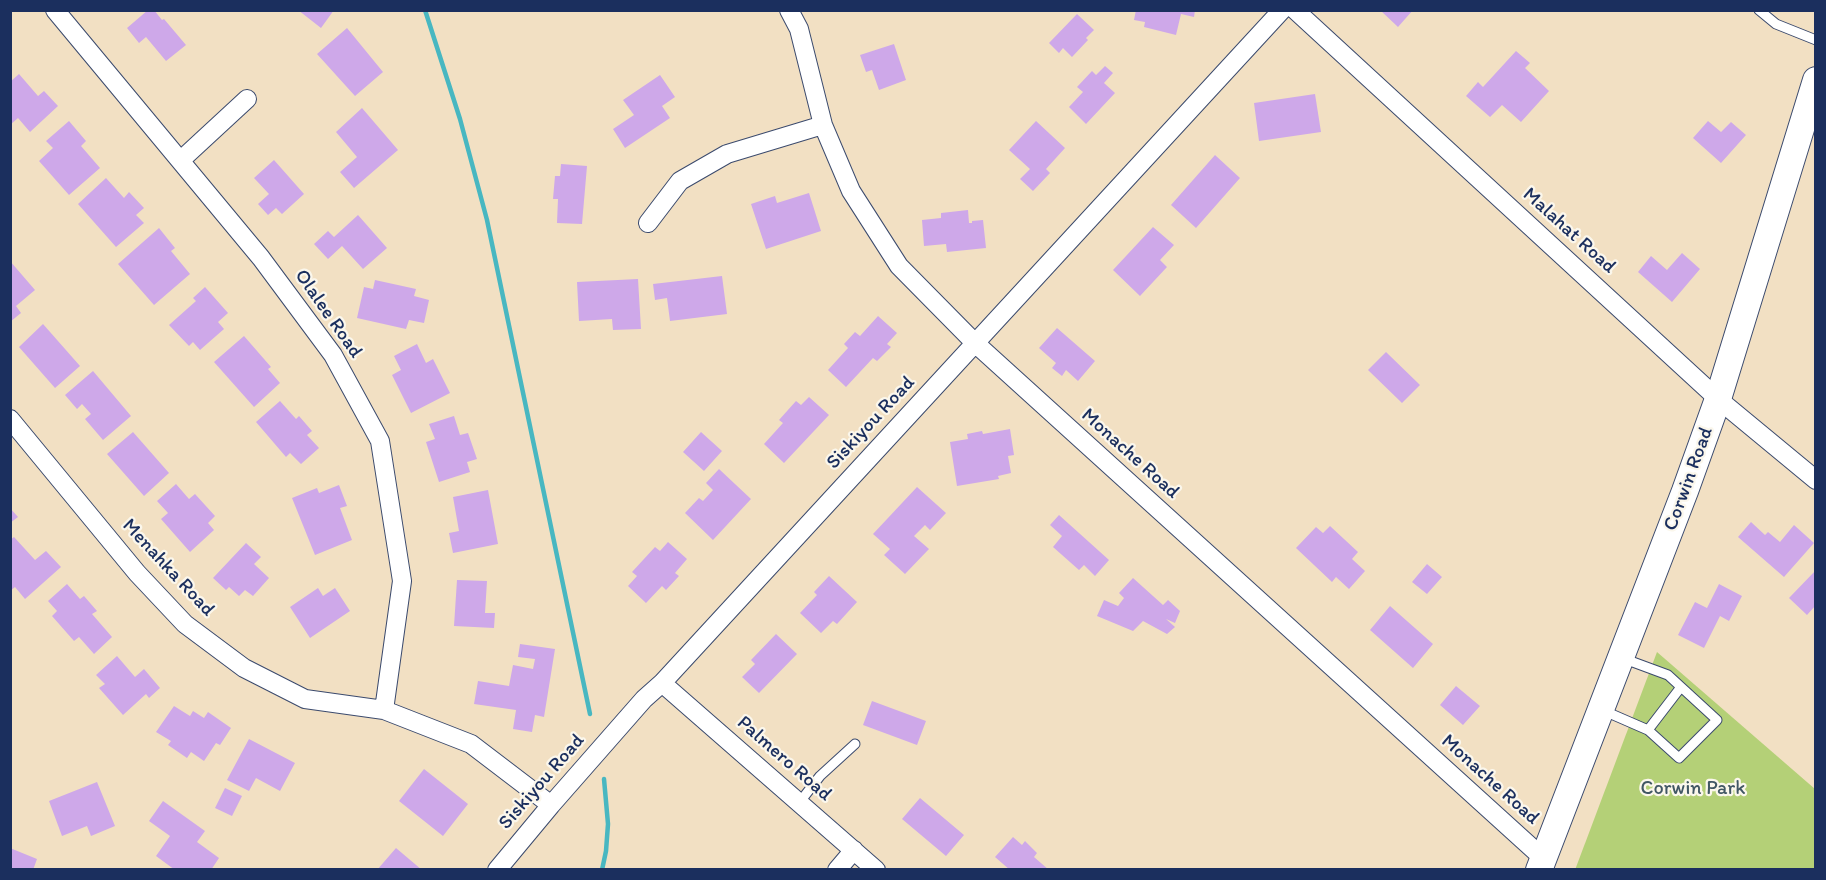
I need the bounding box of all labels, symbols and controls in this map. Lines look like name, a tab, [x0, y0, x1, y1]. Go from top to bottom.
street label: Malahat Road	[1517, 183, 1621, 279]
street label: Olalee Road	[289, 265, 367, 363]
street label: Siskiyou Road	[822, 371, 920, 475]
street label: Monache Road	[1076, 404, 1184, 504]
street label: Corwin Road	[1659, 424, 1719, 534]
street label: Menahka Road	[117, 514, 219, 622]
street label: Palmero Road	[732, 711, 836, 807]
street label: Siskiyou Road	[494, 729, 590, 835]
street label: Monache Road	[1436, 730, 1544, 830]
park label: Corwin Park	[1641, 777, 1745, 801]

